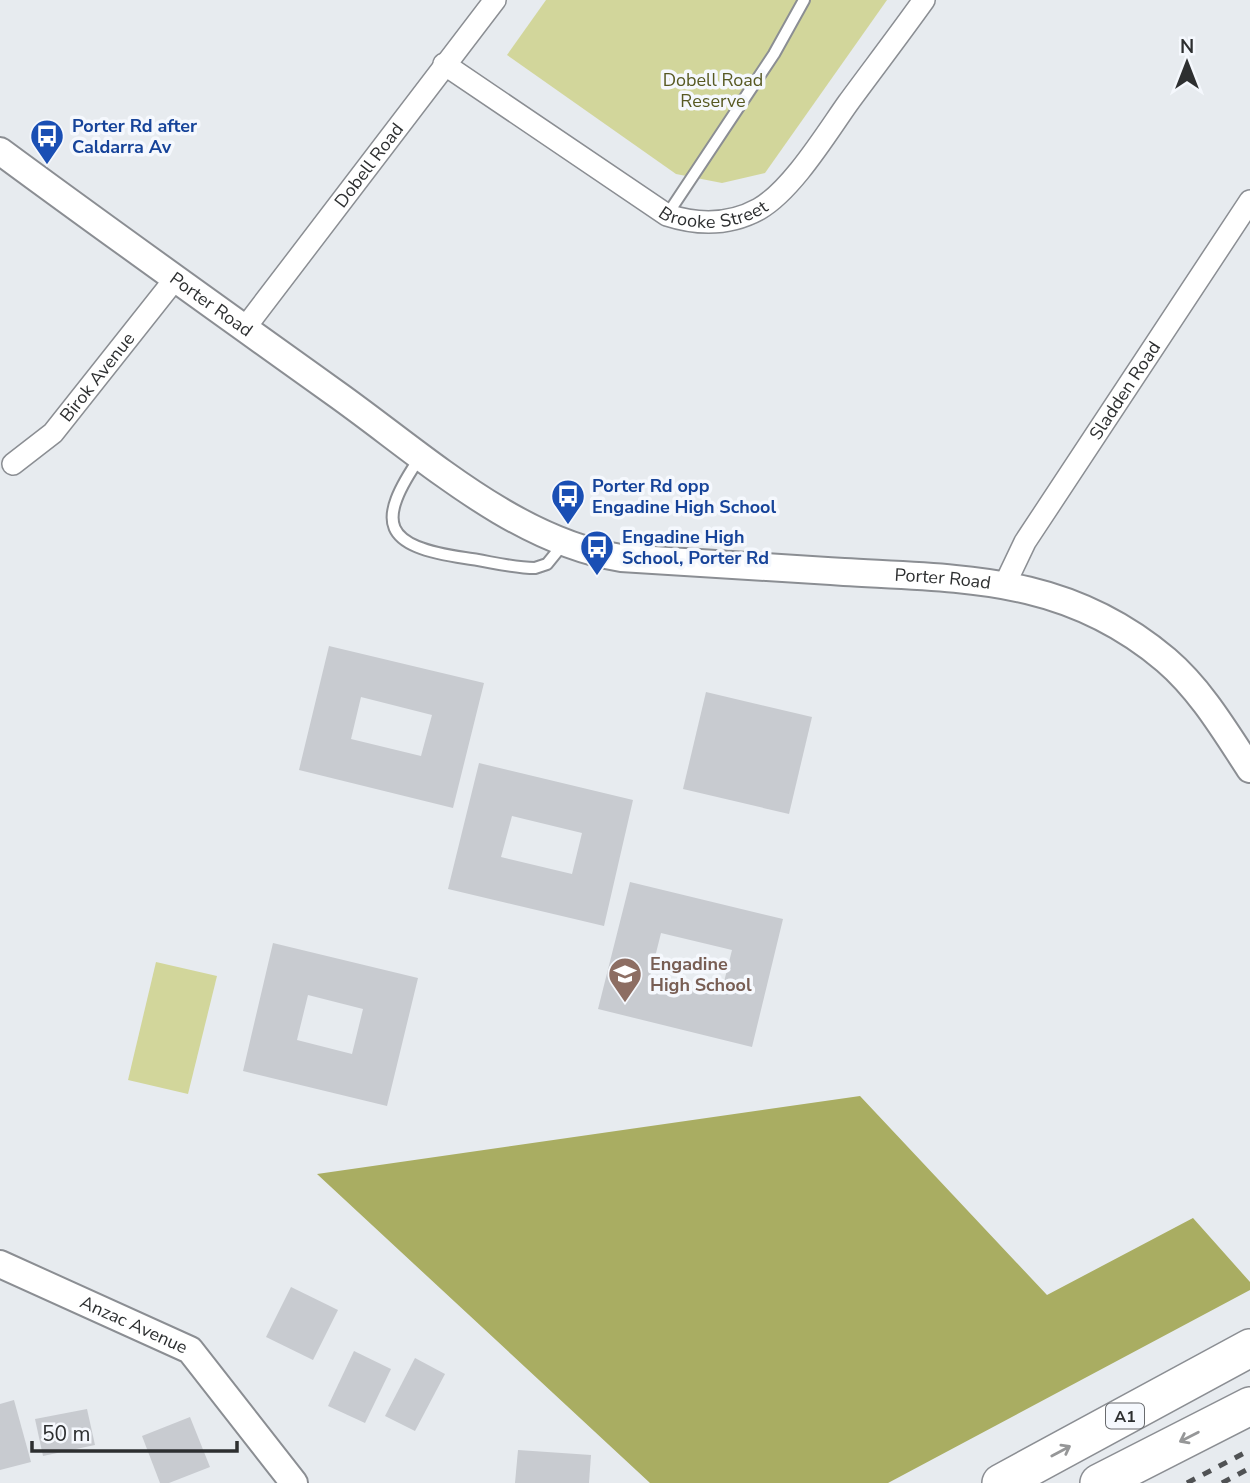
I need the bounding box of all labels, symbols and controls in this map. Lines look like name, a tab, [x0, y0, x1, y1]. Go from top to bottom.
north arrow	[1152, 28, 1222, 98]
text: N	[1180, 34, 1194, 60]
park label: Dobell Road Reserve	[663, 68, 763, 113]
place label: Porter Rd after Caldarra Av	[72, 114, 197, 159]
bus stop icon: Porter Rd after Caldarra Av	[28, 117, 66, 166]
street label: Dobell Road	[329, 118, 409, 213]
street label: Brooke Street	[654, 194, 773, 234]
street label: Porter Road	[165, 266, 257, 342]
street label: Birok Avenue	[55, 327, 140, 427]
street label: Sladden Road	[1084, 337, 1166, 444]
place label: Porter Rd opp Engadine High School	[592, 474, 776, 519]
bus stop icon: Porter Rd opp Engadine High School	[549, 477, 587, 526]
place label: Engadine High School, Porter Rd	[622, 525, 769, 570]
bus stop icon: Engadine High School, Porter Rd	[578, 528, 616, 577]
street label: Porter Road	[894, 563, 992, 595]
place label: Engadine High School	[650, 952, 752, 997]
school or university icon: Engadine High School	[606, 955, 644, 1004]
street label: Anzac Avenue	[76, 1290, 191, 1359]
road number: A1	[1106, 1404, 1144, 1428]
scale bar	[32, 1410, 236, 1454]
text: 50 m	[42, 1420, 91, 1448]
one-way arrow	[1179, 1431, 1200, 1444]
one-way arrow	[1050, 1443, 1071, 1457]

